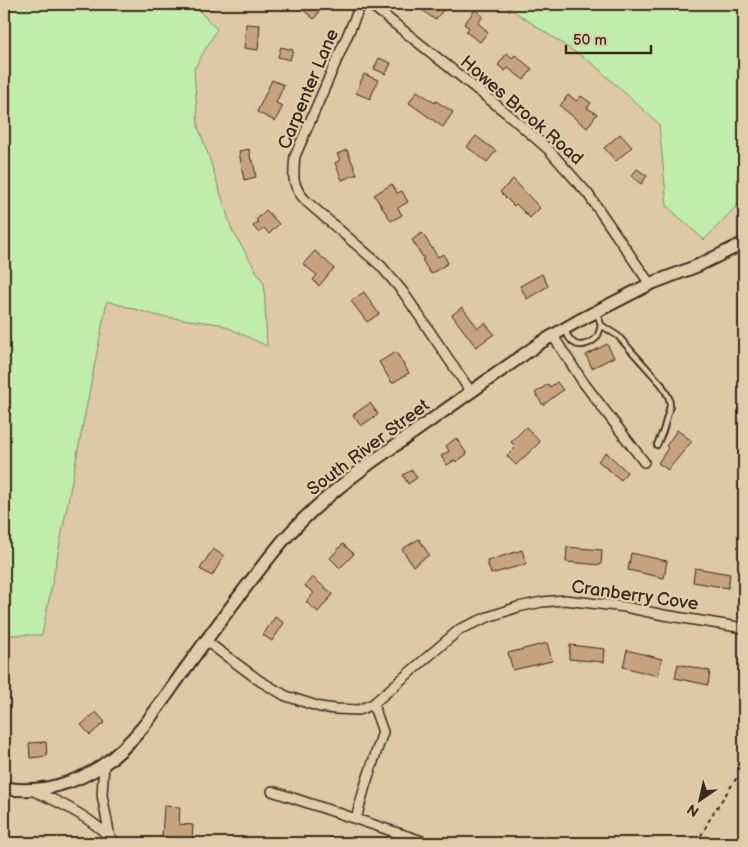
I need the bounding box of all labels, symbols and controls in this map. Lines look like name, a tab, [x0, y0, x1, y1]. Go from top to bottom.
scale bar	[566, 22, 650, 54]
street label: Carpenter Lane	[274, 26, 343, 152]
text: 50 m	[573, 31, 607, 50]
street label: Howes Brook Road	[456, 51, 587, 169]
street label: South River Street	[303, 394, 434, 500]
street label: Cranberry Cove	[570, 576, 700, 615]
north arrow	[676, 774, 726, 824]
text: N	[684, 800, 702, 820]

